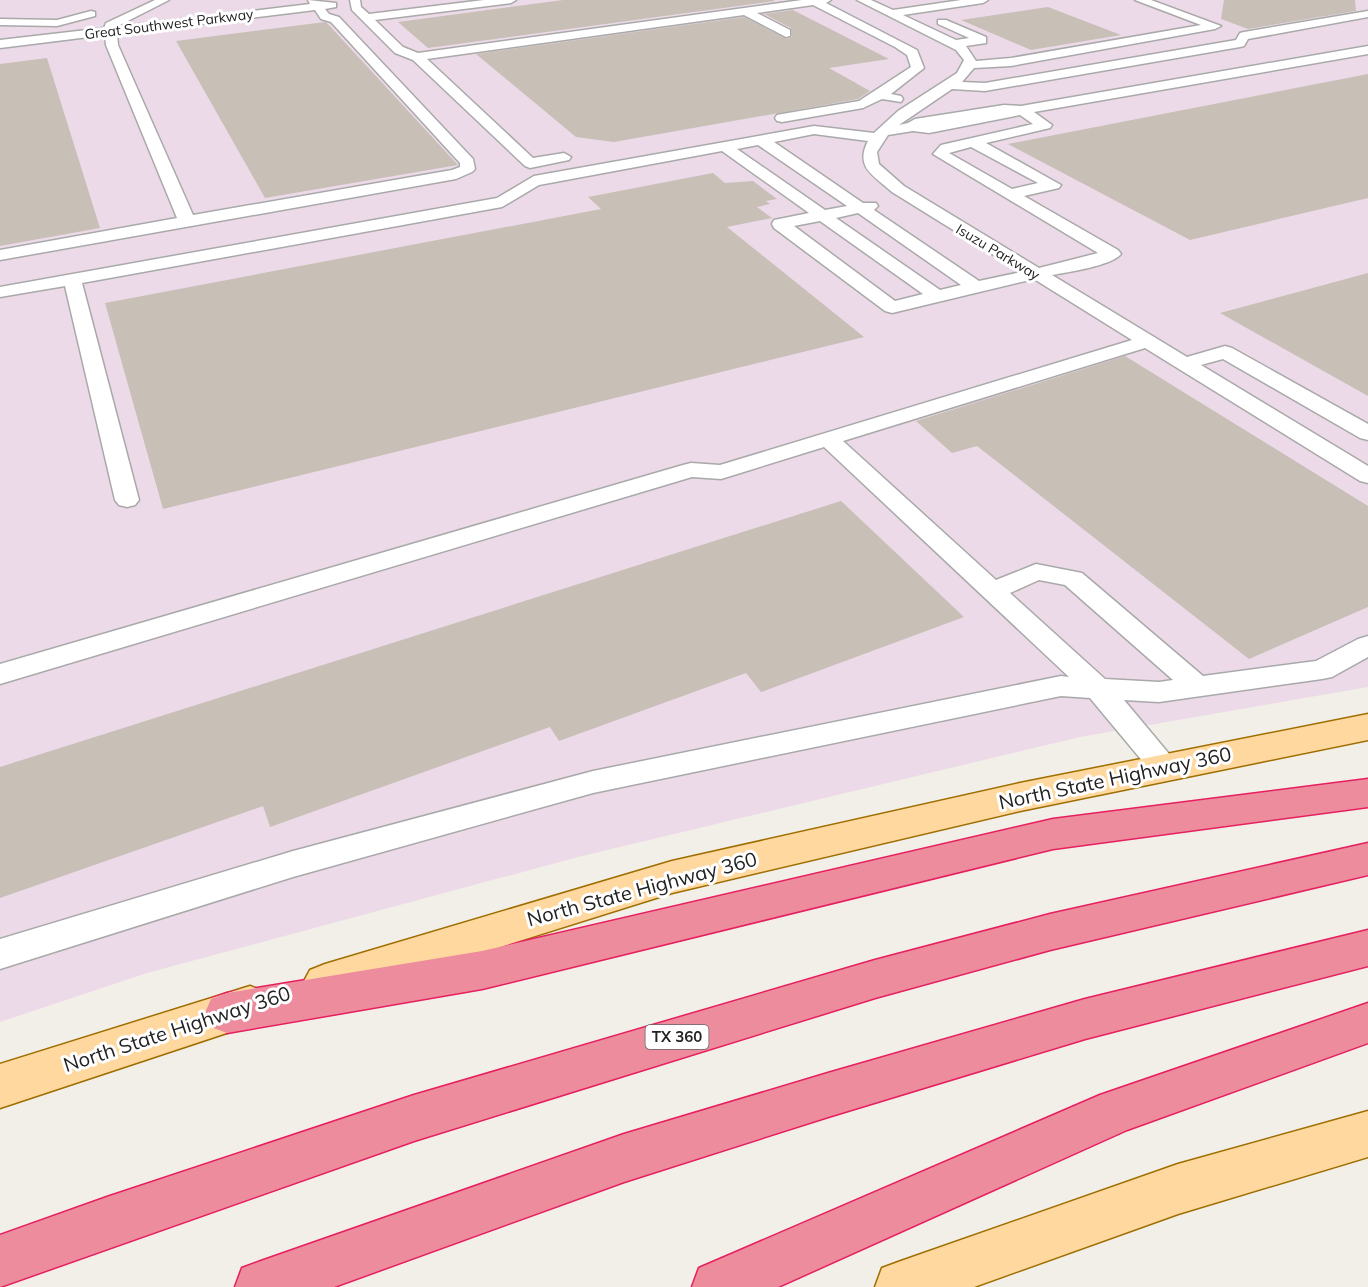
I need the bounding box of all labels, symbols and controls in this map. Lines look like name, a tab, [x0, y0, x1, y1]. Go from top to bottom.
street label: Great Southwest Parkway	[84, 5, 255, 43]
street label: Isuzu Parkway	[953, 220, 1044, 284]
street label: North State Highway 360	[996, 741, 1234, 814]
street label: North State Highway 360	[524, 846, 760, 931]
street label: North State Highway 360	[60, 980, 294, 1077]
road number: TX 360	[646, 1025, 708, 1049]

